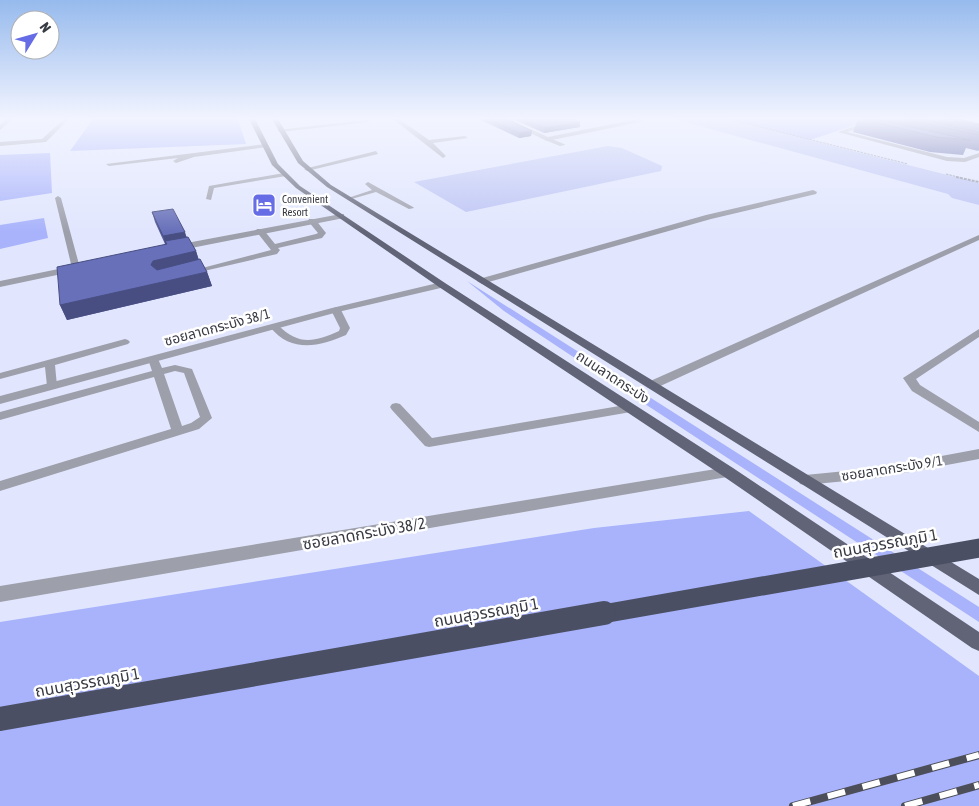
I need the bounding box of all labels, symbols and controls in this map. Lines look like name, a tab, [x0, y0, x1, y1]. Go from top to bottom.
north arrow	[10, 10, 60, 60]
text: N	[37, 19, 54, 35]
hotel icon: Convenient Resort	[251, 192, 277, 218]
place label: Convenient Resort	[282, 193, 328, 218]
street label: ซอยลาดกระบัง 38/1	[162, 305, 272, 349]
street label: ถนนลาดกระบัง	[573, 347, 653, 407]
street label: ซอยลาดกระบัง 9/1	[840, 452, 944, 484]
street label: ซอยลาดกระบัง 38/2	[301, 513, 427, 553]
street label: ถนนสุวรรณภูมิ 1	[831, 525, 939, 562]
street label: ถนนสุวรรณภูมิ 1	[432, 594, 540, 631]
street label: ถนนสุวรรณภูมิ 1	[33, 664, 141, 701]

